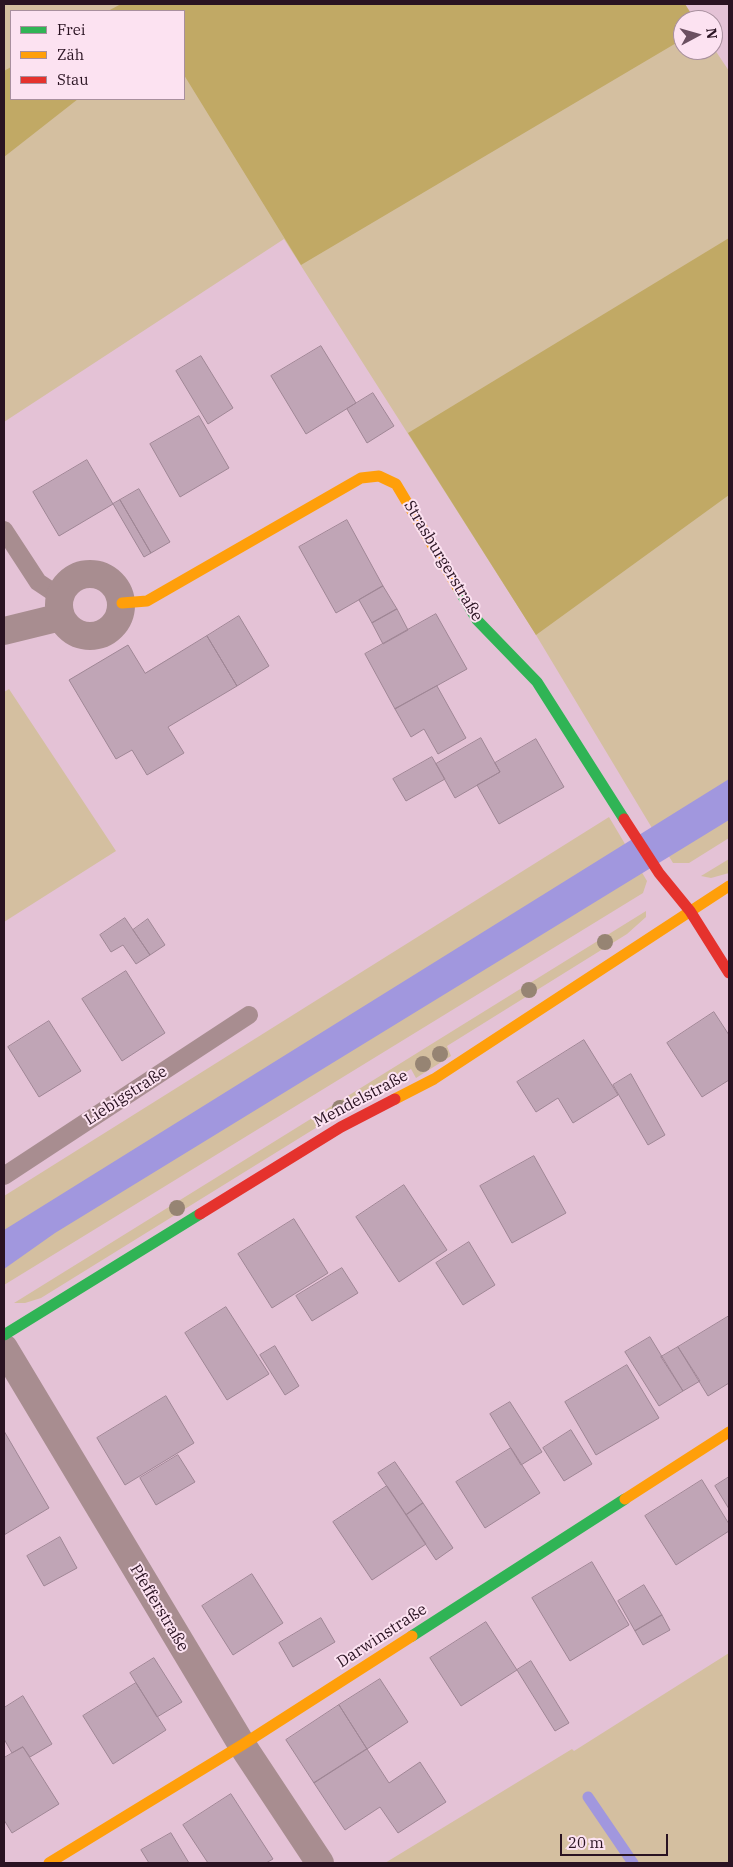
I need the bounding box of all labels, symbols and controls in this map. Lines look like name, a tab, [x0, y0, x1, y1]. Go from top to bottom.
legend	[10, 10, 185, 100]
north arrow	[673, 10, 723, 60]
text: Frei	[57, 20, 85, 39]
text: N	[702, 27, 721, 40]
text: Zäh	[57, 45, 84, 64]
text: Stau	[57, 70, 89, 89]
street label: Strasburgerstraße	[399, 497, 487, 625]
street label: Liebigstraße	[81, 1062, 171, 1130]
street label: Mendelstraße	[311, 1066, 411, 1132]
street label: Pfefferstraße	[125, 1561, 193, 1655]
street label: Darwinstraße	[333, 1600, 431, 1672]
scale bar	[563, 1824, 670, 1856]
text: 20 m	[568, 1833, 604, 1852]

